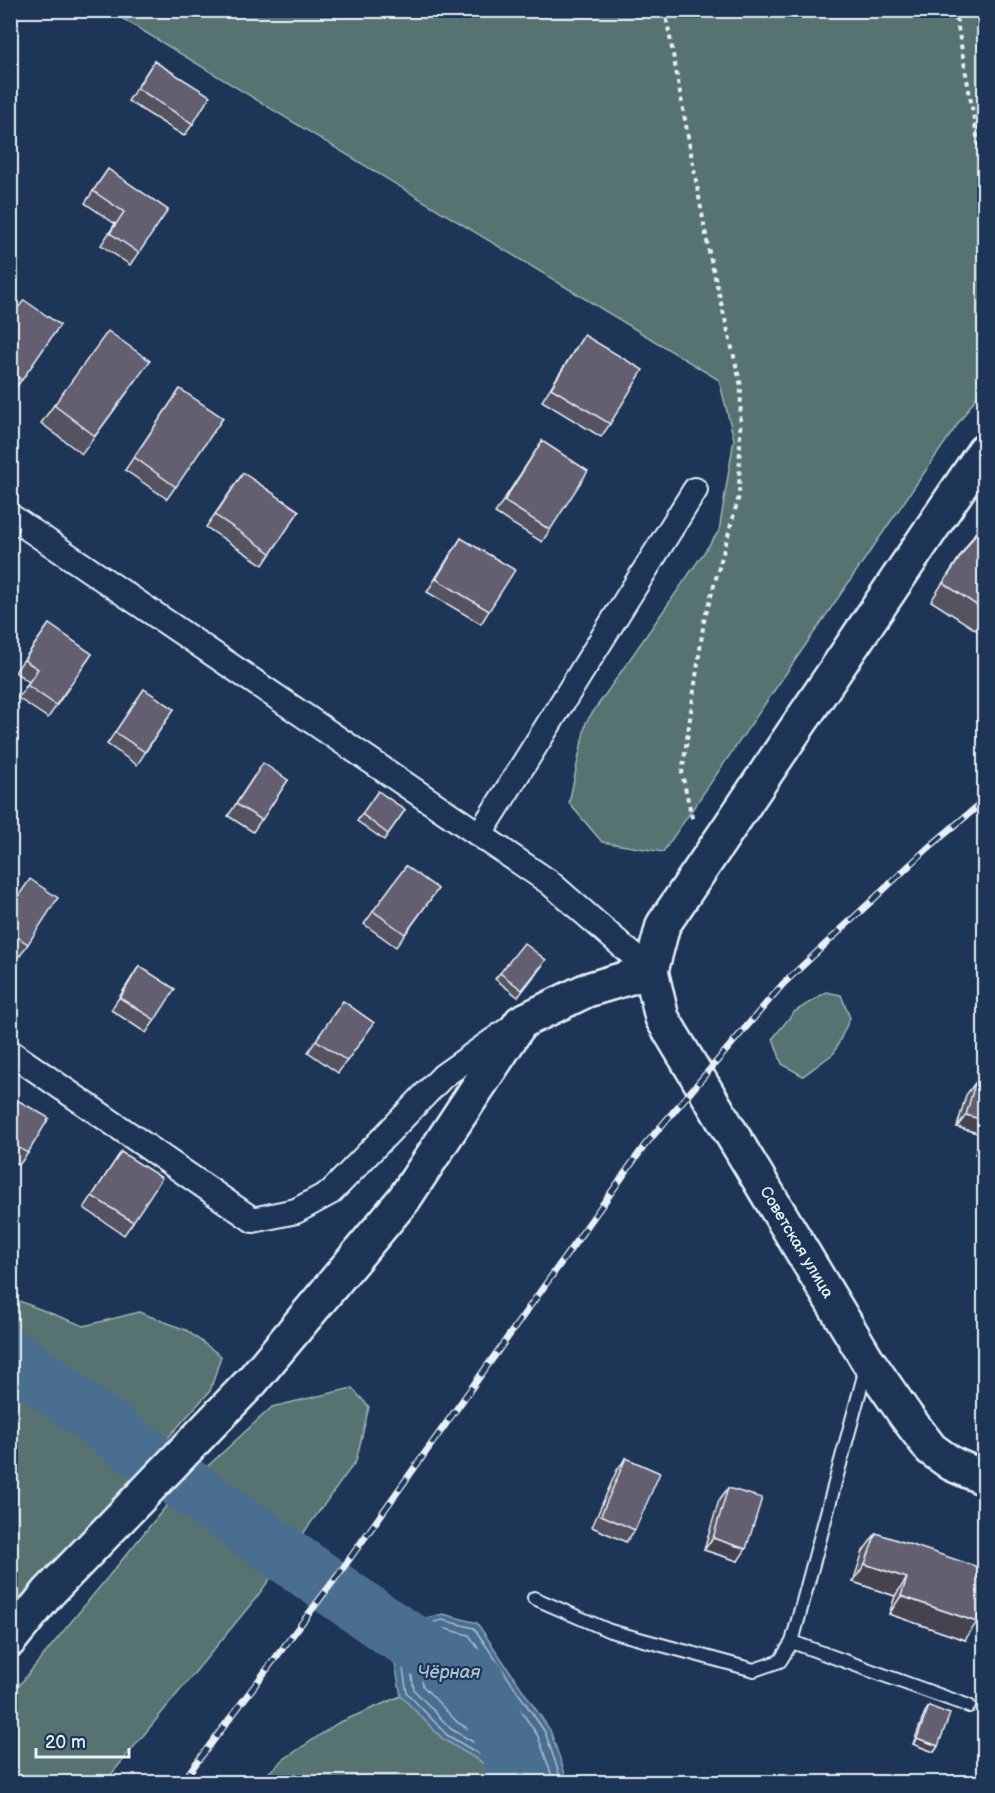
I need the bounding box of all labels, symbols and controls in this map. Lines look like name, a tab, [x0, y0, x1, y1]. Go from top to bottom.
street label: Советская улица	[756, 1183, 838, 1302]
water label: Чёрная	[418, 1662, 480, 1683]
scale bar	[36, 1721, 129, 1759]
text: 20 m	[45, 1732, 86, 1753]

